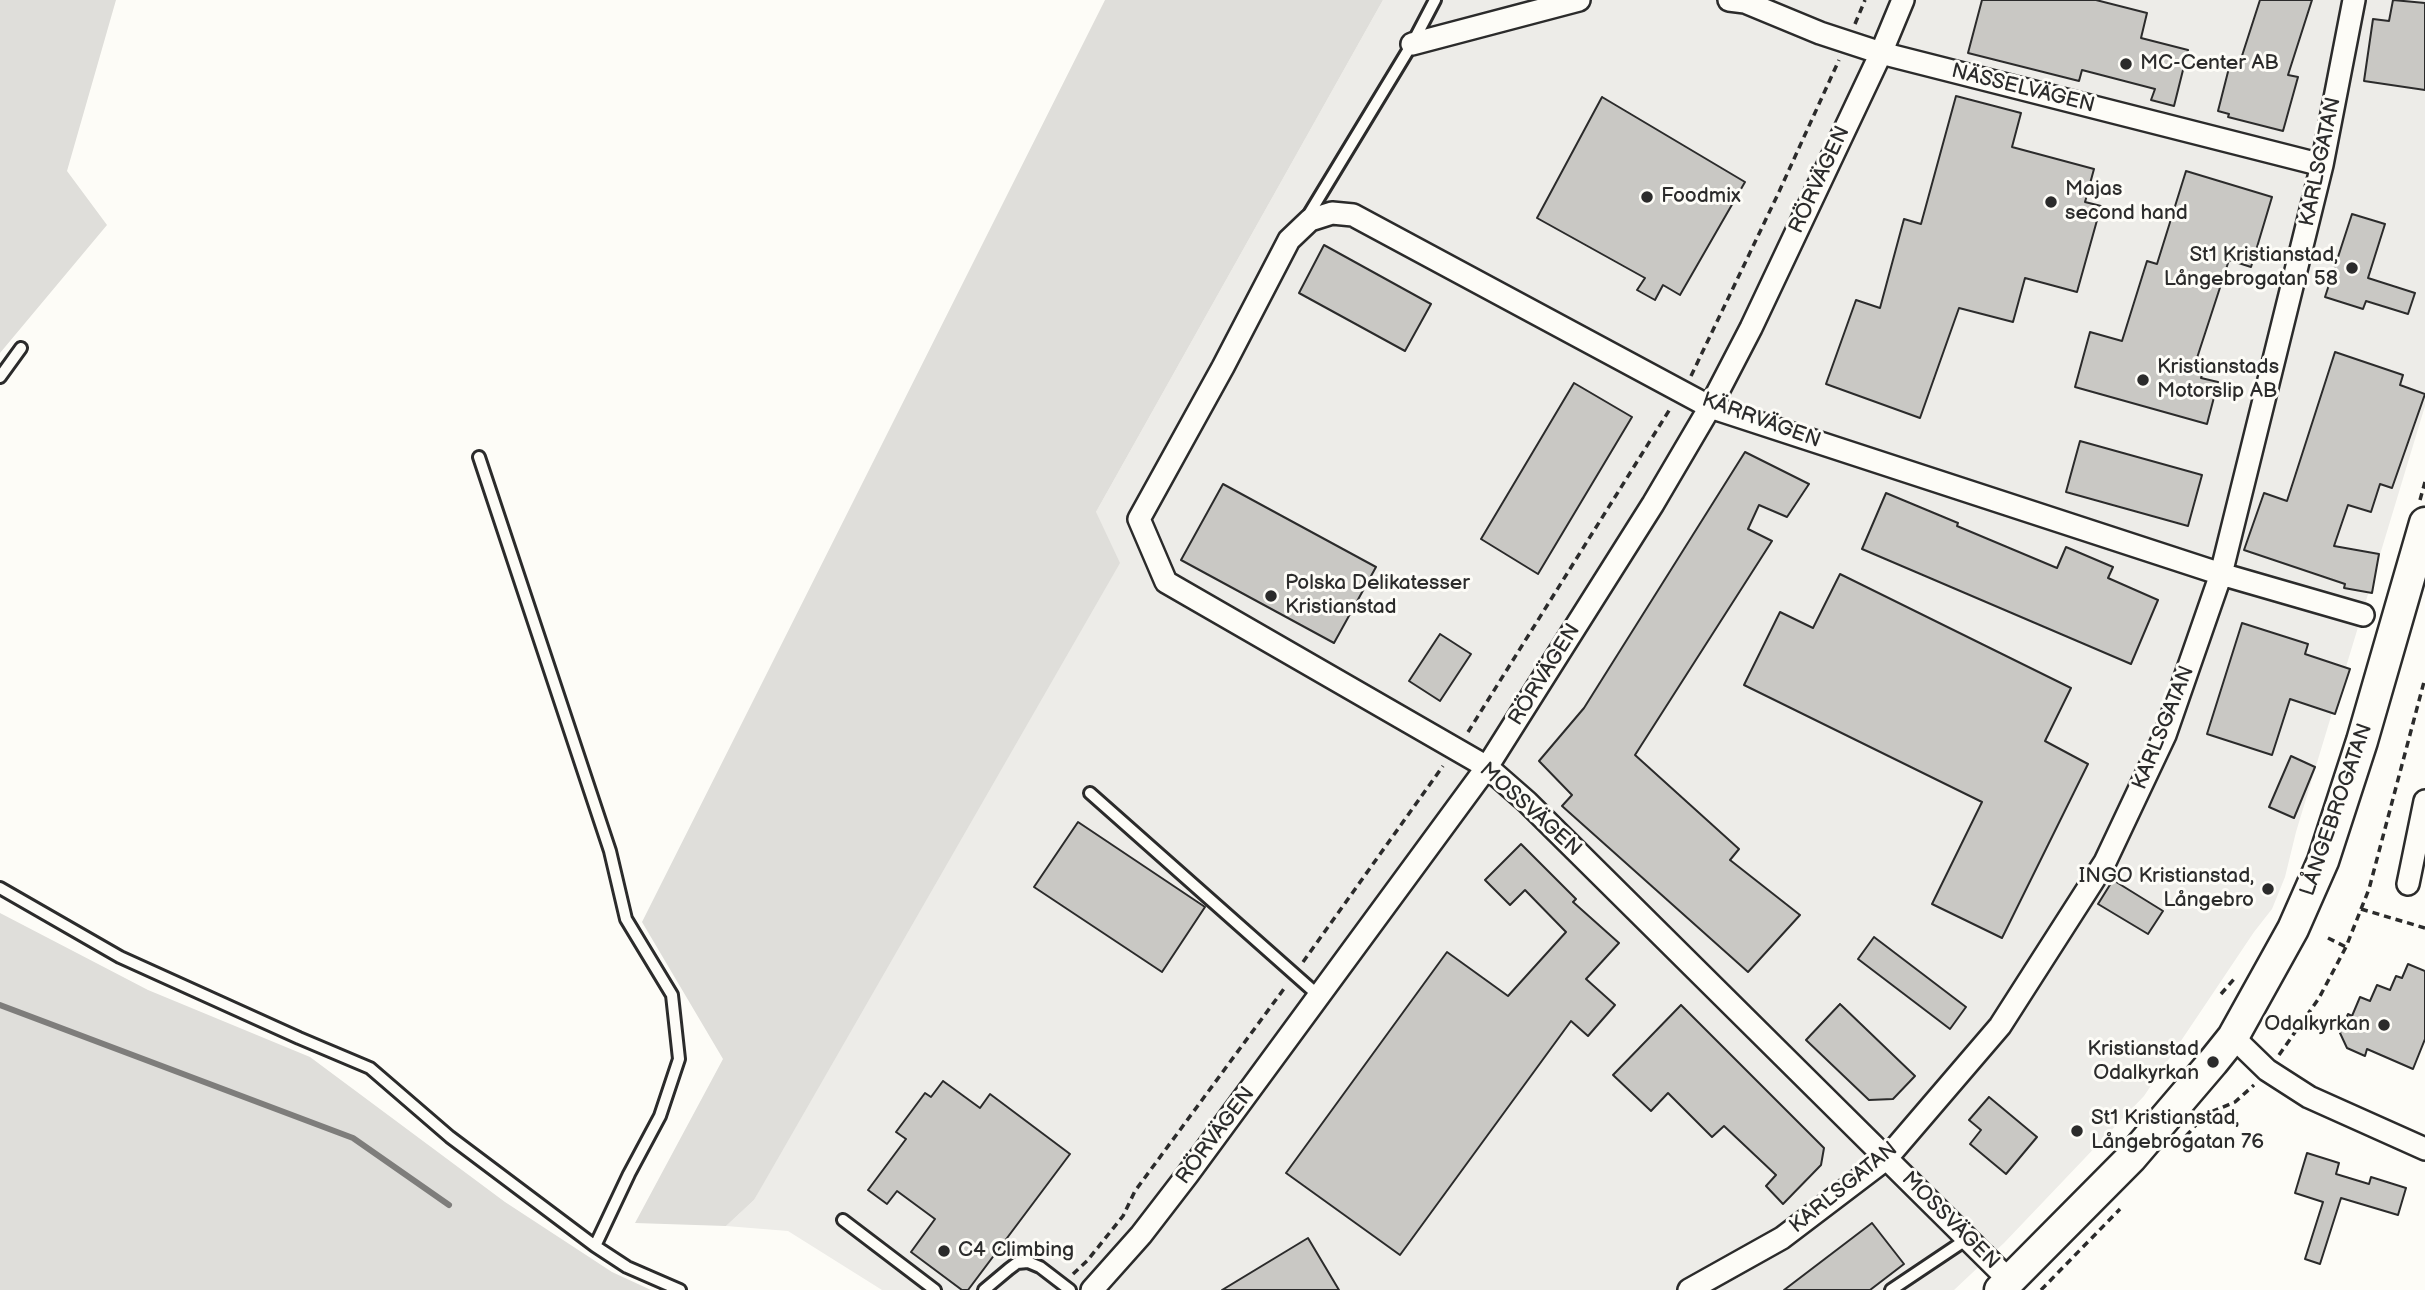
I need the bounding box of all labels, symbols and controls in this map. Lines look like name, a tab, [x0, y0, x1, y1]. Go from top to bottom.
place label: MC-Center AB	[2140, 51, 2279, 77]
marker: MC-Center AB	[2118, 56, 2134, 72]
street label: NÄSSELVÄGEN	[1949, 59, 2097, 119]
street label: KARLSGATAN	[2295, 95, 2347, 229]
street label: RÖRVÄGEN	[1784, 122, 1856, 238]
place label: Majas second hand	[2065, 177, 2188, 227]
place label: Foodmix	[1661, 184, 1741, 210]
marker: Foodmix	[1639, 189, 1655, 205]
marker: Majas second hand	[2043, 194, 2059, 210]
place label: St1 Kristianstad, Långebrogatan 58	[2164, 243, 2338, 293]
marker: St1 Kristianstad, Långebrogatan 58	[2344, 260, 2360, 276]
place label: Kristianstads Motorslip AB	[2157, 355, 2279, 405]
marker: Kristianstads Motorslip AB	[2135, 372, 2151, 388]
street label: KÄRRVÄGEN	[1698, 388, 1824, 454]
place label: Polska Delikatesser Kristianstad	[1285, 571, 1470, 621]
marker: Polska Delikatesser Kristianstad	[1263, 588, 1279, 604]
street label: RÖRVÄGEN	[1504, 619, 1586, 731]
street label: KARLSGATAN	[2128, 662, 2200, 794]
street label: LÅNGEBROGATAN	[2296, 721, 2378, 899]
street label: MOSSVÄGEN	[1474, 758, 1586, 862]
place label: INGO Kristianstad, Långebro	[2079, 864, 2254, 914]
marker: INGO Kristianstad, Långebro	[2260, 881, 2276, 897]
place label: Odalkyrkan	[2264, 1012, 2370, 1038]
marker: Odalkyrkan	[2376, 1017, 2392, 1033]
place label: Kristianstad Odalkyrkan	[2087, 1037, 2199, 1087]
marker: Kristianstad Odalkyrkan	[2205, 1054, 2221, 1070]
street label: RÖRVÄGEN	[1171, 1082, 1261, 1190]
place label: St1 Kristianstad, Långebrogatan 76	[2091, 1106, 2264, 1156]
marker: St1 Kristianstad, Långebrogatan 76	[2069, 1123, 2085, 1139]
street label: KARLSGATAN	[1785, 1137, 1903, 1239]
street label: MOSSVÄGEN	[1896, 1167, 2004, 1275]
place label: C4 Climbing	[958, 1238, 1074, 1264]
marker: C4 Climbing	[936, 1243, 952, 1259]

